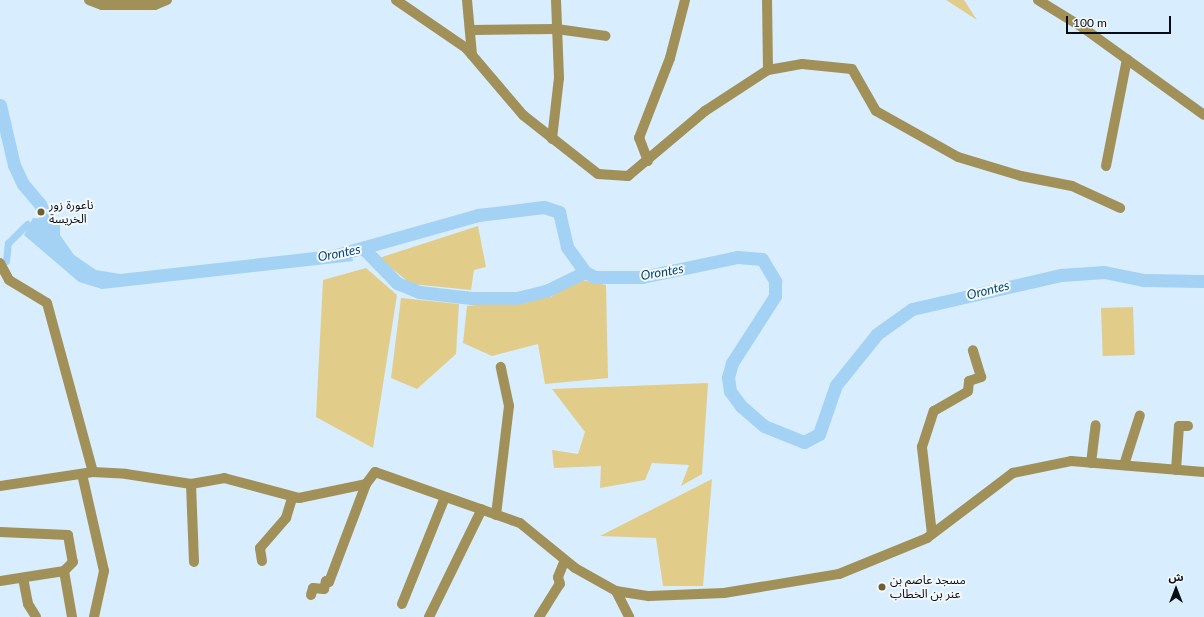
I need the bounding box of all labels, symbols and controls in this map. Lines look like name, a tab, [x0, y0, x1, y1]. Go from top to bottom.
scale bar	[1068, 8, 1173, 34]
text: 100 m	[1073, 15, 1107, 30]
place label: ناعورة زور الخريسة	[49, 198, 93, 226]
marker: ناعورة زور الخريسة	[36, 207, 46, 217]
water label: Orontes	[316, 241, 362, 265]
water label: Orontes	[639, 261, 685, 283]
water label: Orontes	[965, 277, 1011, 303]
north arrow	[1156, 569, 1196, 609]
text: ش	[1168, 570, 1184, 583]
place label: مسجد عاصم بن عنر بن الخطاب	[890, 573, 966, 601]
marker: مسجد عاصم بن عنر بن الخطاب	[877, 582, 887, 592]

